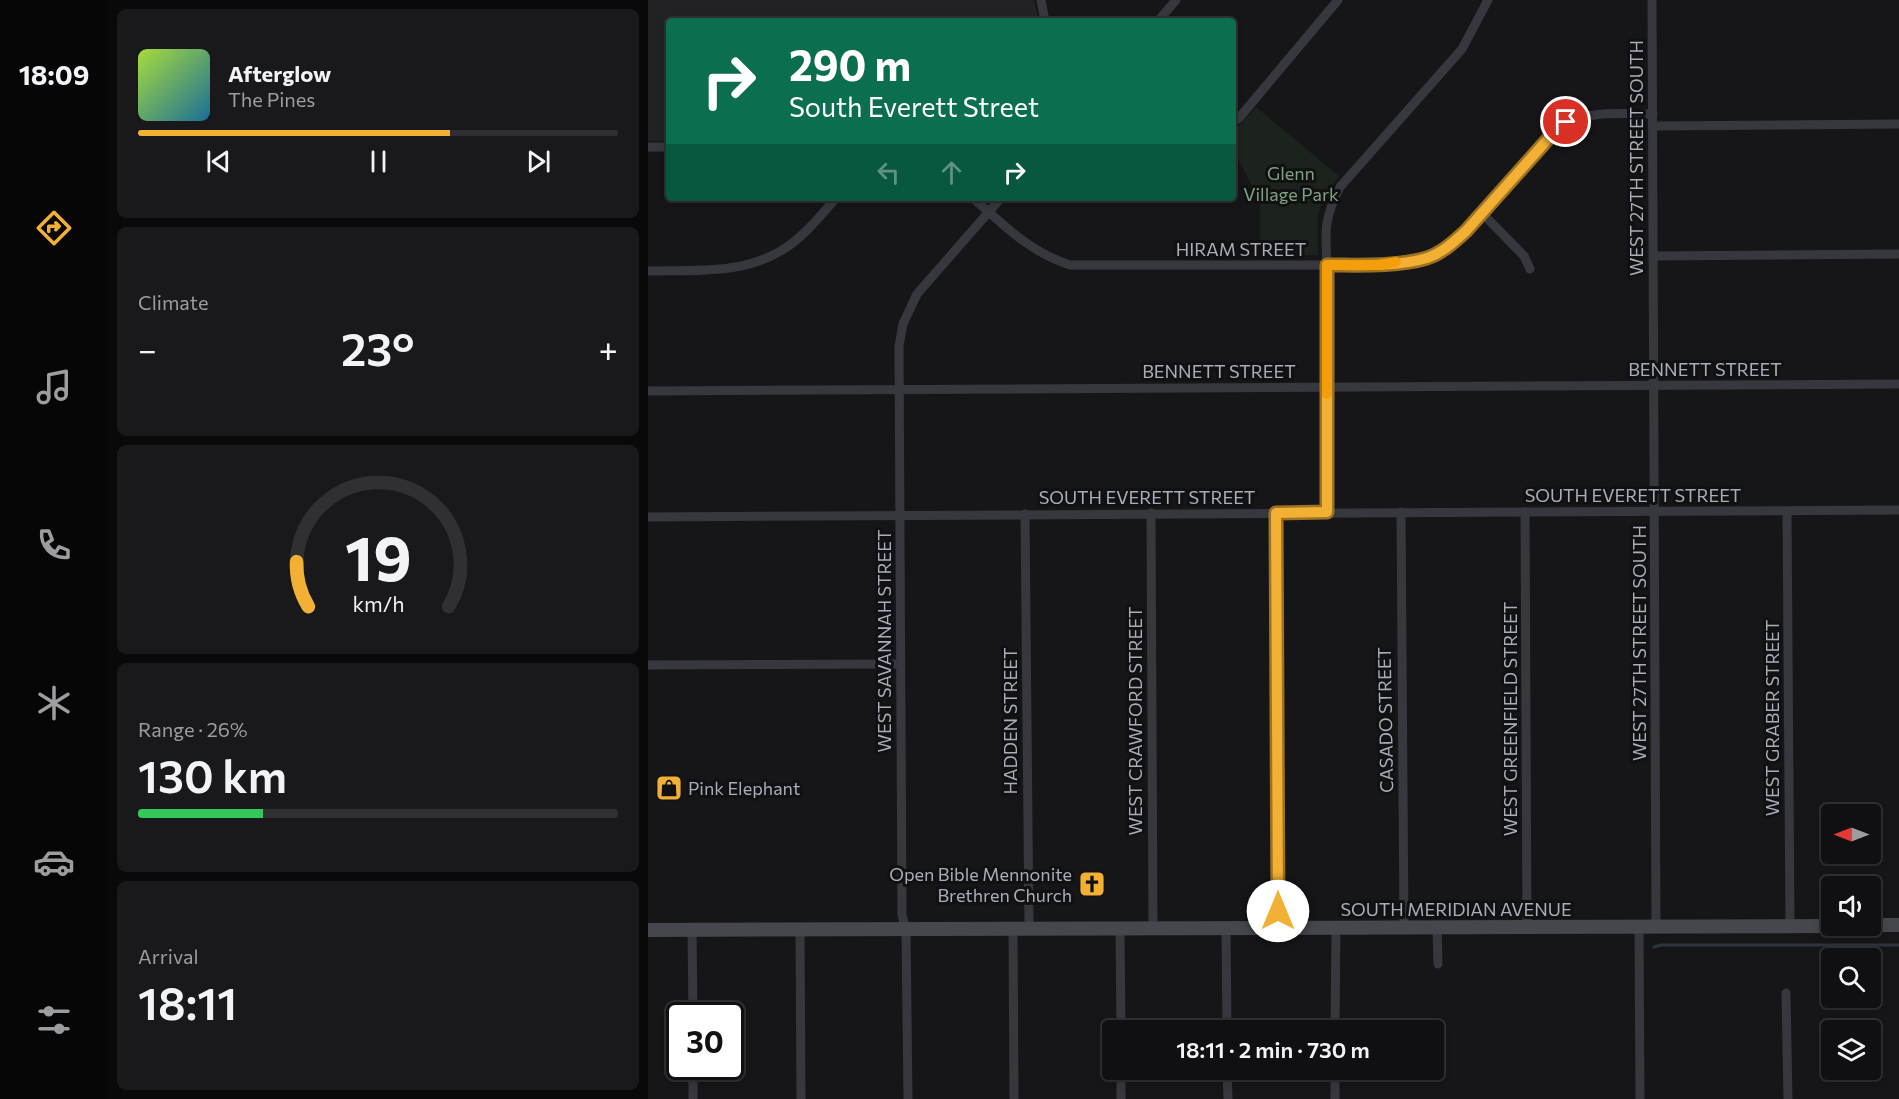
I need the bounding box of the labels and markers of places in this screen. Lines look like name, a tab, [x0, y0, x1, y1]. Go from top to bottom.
pin	[1540, 96, 1591, 147]
shop icon: Pink Elephant	[654, 773, 684, 803]
place label: Pink Elephant	[688, 777, 800, 799]
place label: Open Bible Mennonite Brethren Church	[889, 863, 1072, 906]
church icon: Open Bible Mennonite Brethren Church	[1077, 869, 1107, 899]

